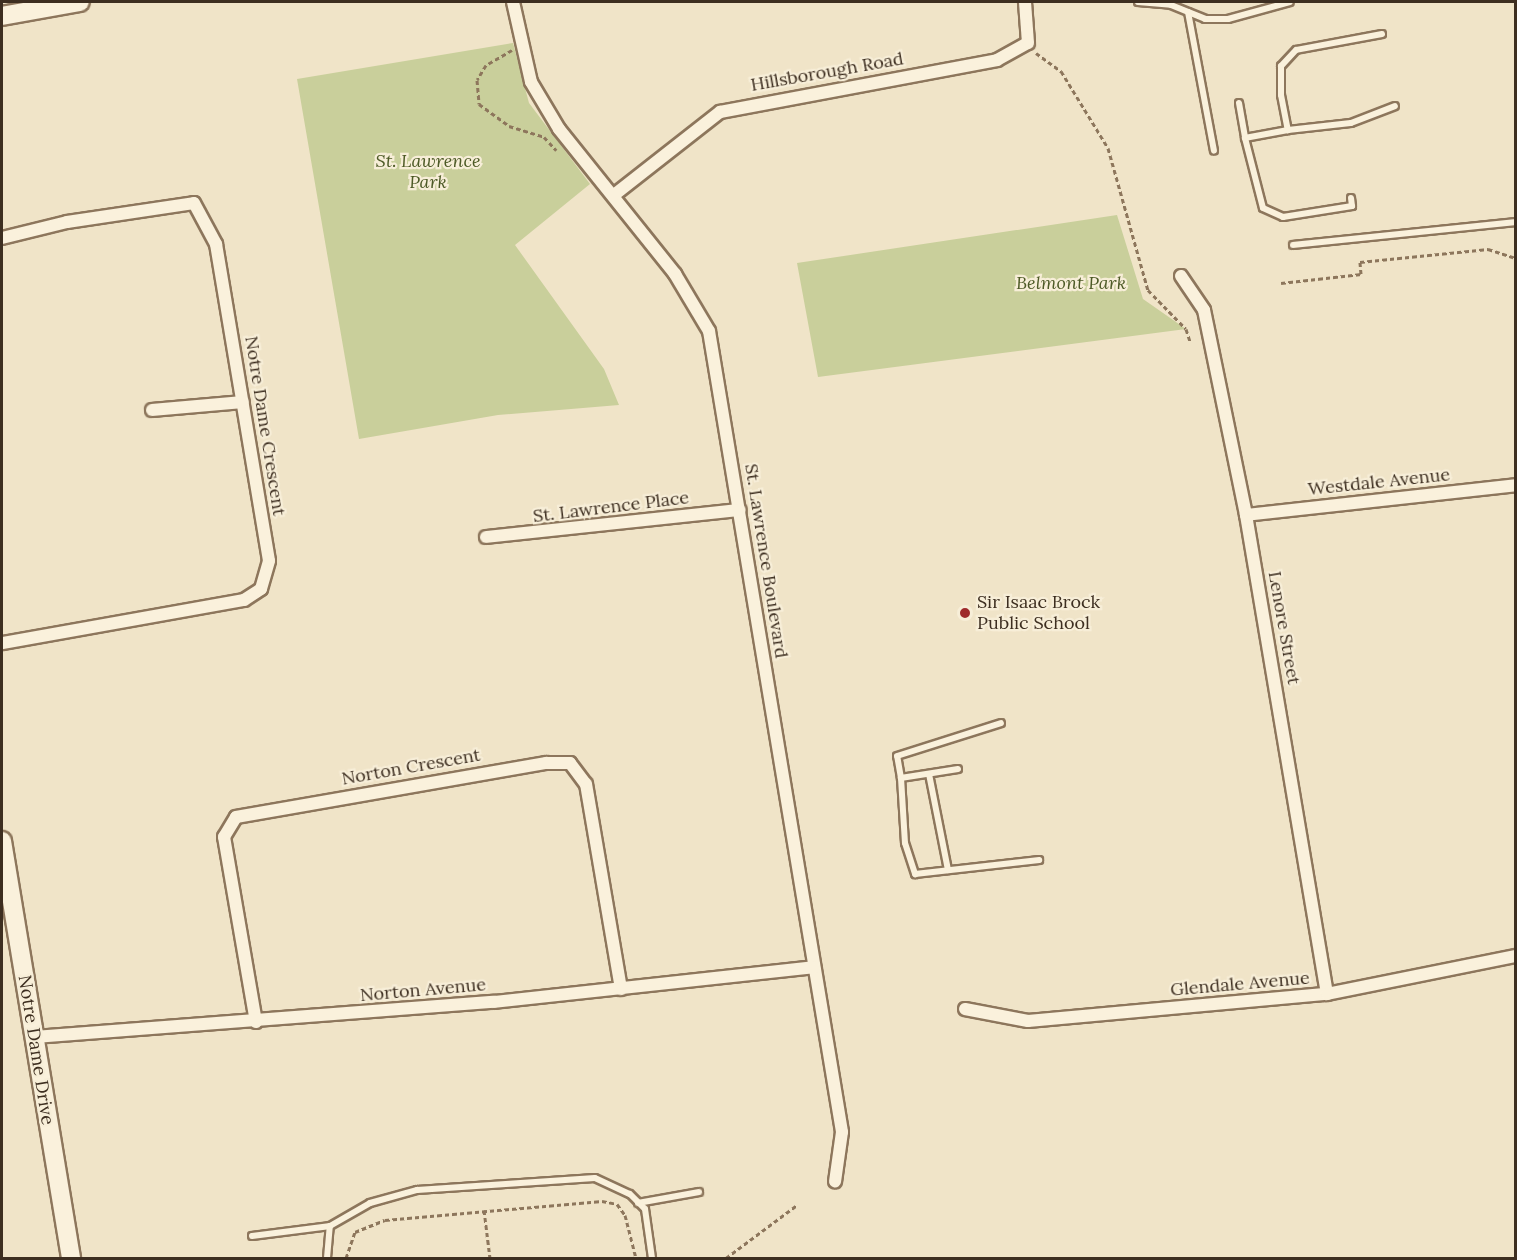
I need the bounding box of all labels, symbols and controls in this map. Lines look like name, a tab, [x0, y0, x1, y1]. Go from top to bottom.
street label: Hillsborough Road	[749, 48, 905, 96]
park label: St. Lawrence Park	[375, 151, 481, 194]
park label: Belmont Park	[1016, 272, 1126, 294]
street label: Notre Dame Crescent	[240, 335, 290, 517]
street label: St. Lawrence Boulevard	[740, 462, 792, 660]
street label: Westdale Avenue	[1307, 464, 1451, 500]
street label: St. Lawrence Place	[532, 487, 690, 527]
street label: Lenore Street	[1263, 570, 1305, 686]
place label: Sir Isaac Brock Public School	[977, 592, 1100, 634]
marker: Sir Isaac Brock Public School	[958, 606, 972, 620]
street label: Norton Crescent	[340, 744, 482, 790]
street label: Glendale Avenue	[1169, 967, 1311, 1001]
street label: Notre Dame Drive	[13, 974, 59, 1126]
street label: Norton Avenue	[359, 974, 487, 1006]

